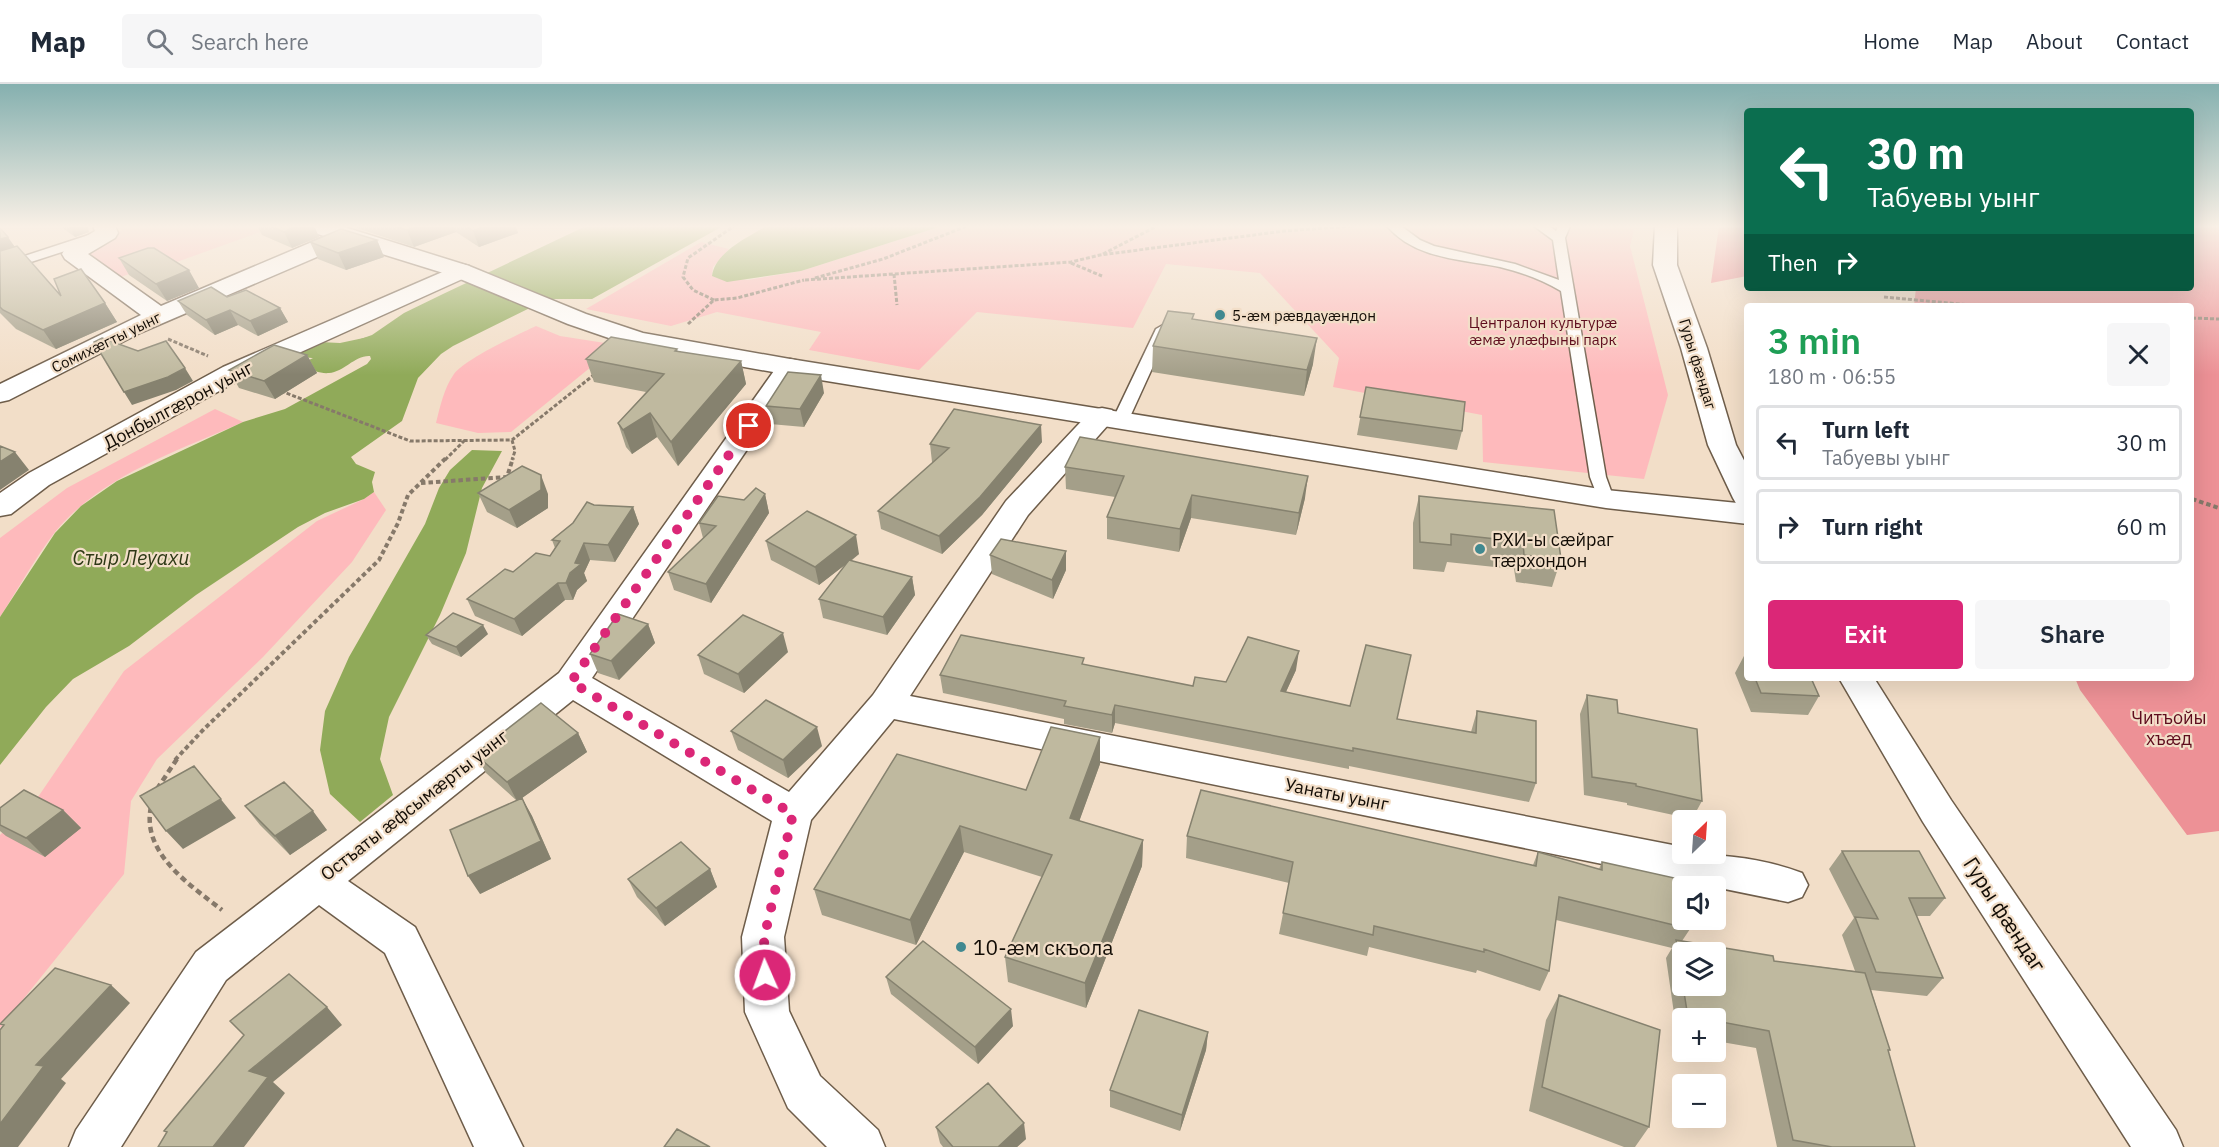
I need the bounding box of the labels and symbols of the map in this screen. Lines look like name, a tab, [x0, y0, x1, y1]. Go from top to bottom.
place label: 5-æм рӕвдауӕндон	[1232, 306, 1376, 325]
street label: Сомихæгты уынг	[48, 307, 164, 377]
marker: 5-æм рӕвдауӕндон	[1213, 308, 1227, 322]
park label: Централон культурæ æмæ улæфыны парк	[1469, 313, 1617, 349]
street label: Гуры фӕндаг	[1675, 316, 1721, 412]
street label: Донбылгæрон уынг	[99, 356, 257, 454]
pin	[723, 400, 774, 451]
place label: РХИ-ы сæйраг тæрхондон	[1492, 528, 1614, 572]
marker: РХИ-ы сæйраг тæрхондон	[1473, 542, 1487, 556]
water label: Стыр Леуахи	[73, 544, 189, 571]
park label: Читъойы хъæд	[2131, 706, 2207, 750]
street label: Остъаты æфсымæрты уынг	[316, 724, 513, 885]
street label: Уанаты уынг	[1283, 773, 1391, 815]
north arrow	[1672, 810, 1726, 864]
street label: Гуры фӕндаг	[1957, 851, 2053, 977]
place label: 10-æм скъола	[973, 933, 1114, 961]
marker: 10-æм скъола	[954, 940, 968, 954]
position arrow	[733, 943, 797, 1007]

